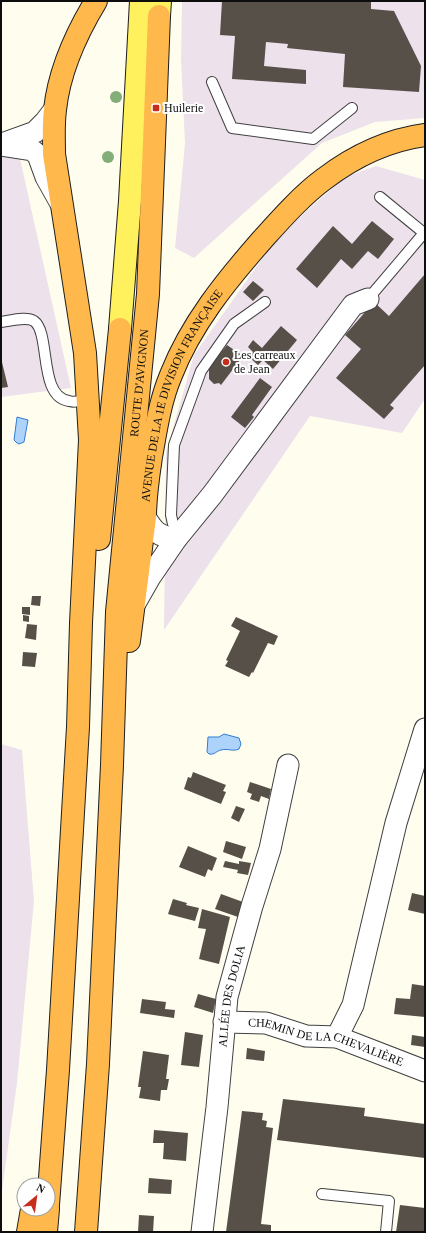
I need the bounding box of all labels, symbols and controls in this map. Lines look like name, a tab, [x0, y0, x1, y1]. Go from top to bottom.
place label: Huilerie	[164, 101, 203, 115]
marker: Huilerie	[151, 103, 161, 113]
street label: AVENUE DE LA 1E DIVISION FRANÇAISE	[138, 286, 226, 502]
street label: ROUTE D'AVIGNON	[127, 328, 152, 438]
place label: Les carreaux de Jean	[234, 348, 296, 376]
marker: Les carreaux de Jean	[221, 357, 231, 367]
street label: ALLÉE DES DOLIA	[215, 943, 248, 1048]
street label: CHEMIN DE LA CHEVALIÈRE	[248, 1016, 405, 1069]
north arrow	[16, 1177, 56, 1217]
text: N	[34, 1181, 47, 1195]

